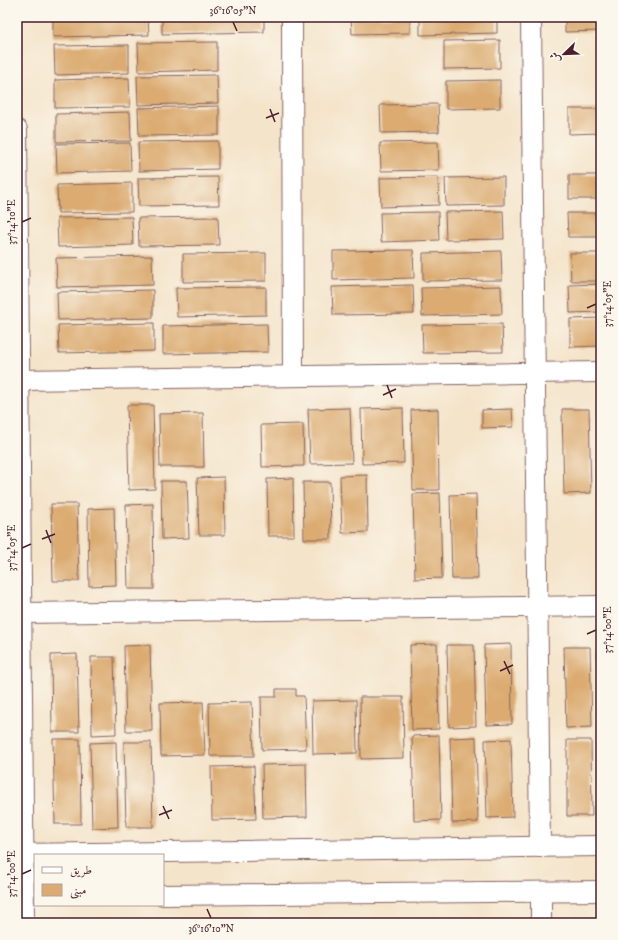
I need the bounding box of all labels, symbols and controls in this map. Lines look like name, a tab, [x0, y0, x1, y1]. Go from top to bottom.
text: 36°16'05"N	[209, 5, 257, 17]
north arrow	[544, 34, 584, 74]
text: ش	[547, 50, 564, 65]
text: 37°14'10"E	[6, 199, 18, 245]
text: 37°14'05"E	[602, 281, 614, 327]
text: 37°14'05"E	[6, 525, 18, 571]
text: 37°14'00"E	[602, 607, 614, 654]
text: 37°14'00"E	[6, 851, 18, 898]
legend	[34, 854, 164, 906]
text: طريق	[70, 863, 92, 878]
text: مبنى	[70, 883, 86, 899]
text: 36°16'10"N	[188, 923, 234, 935]

